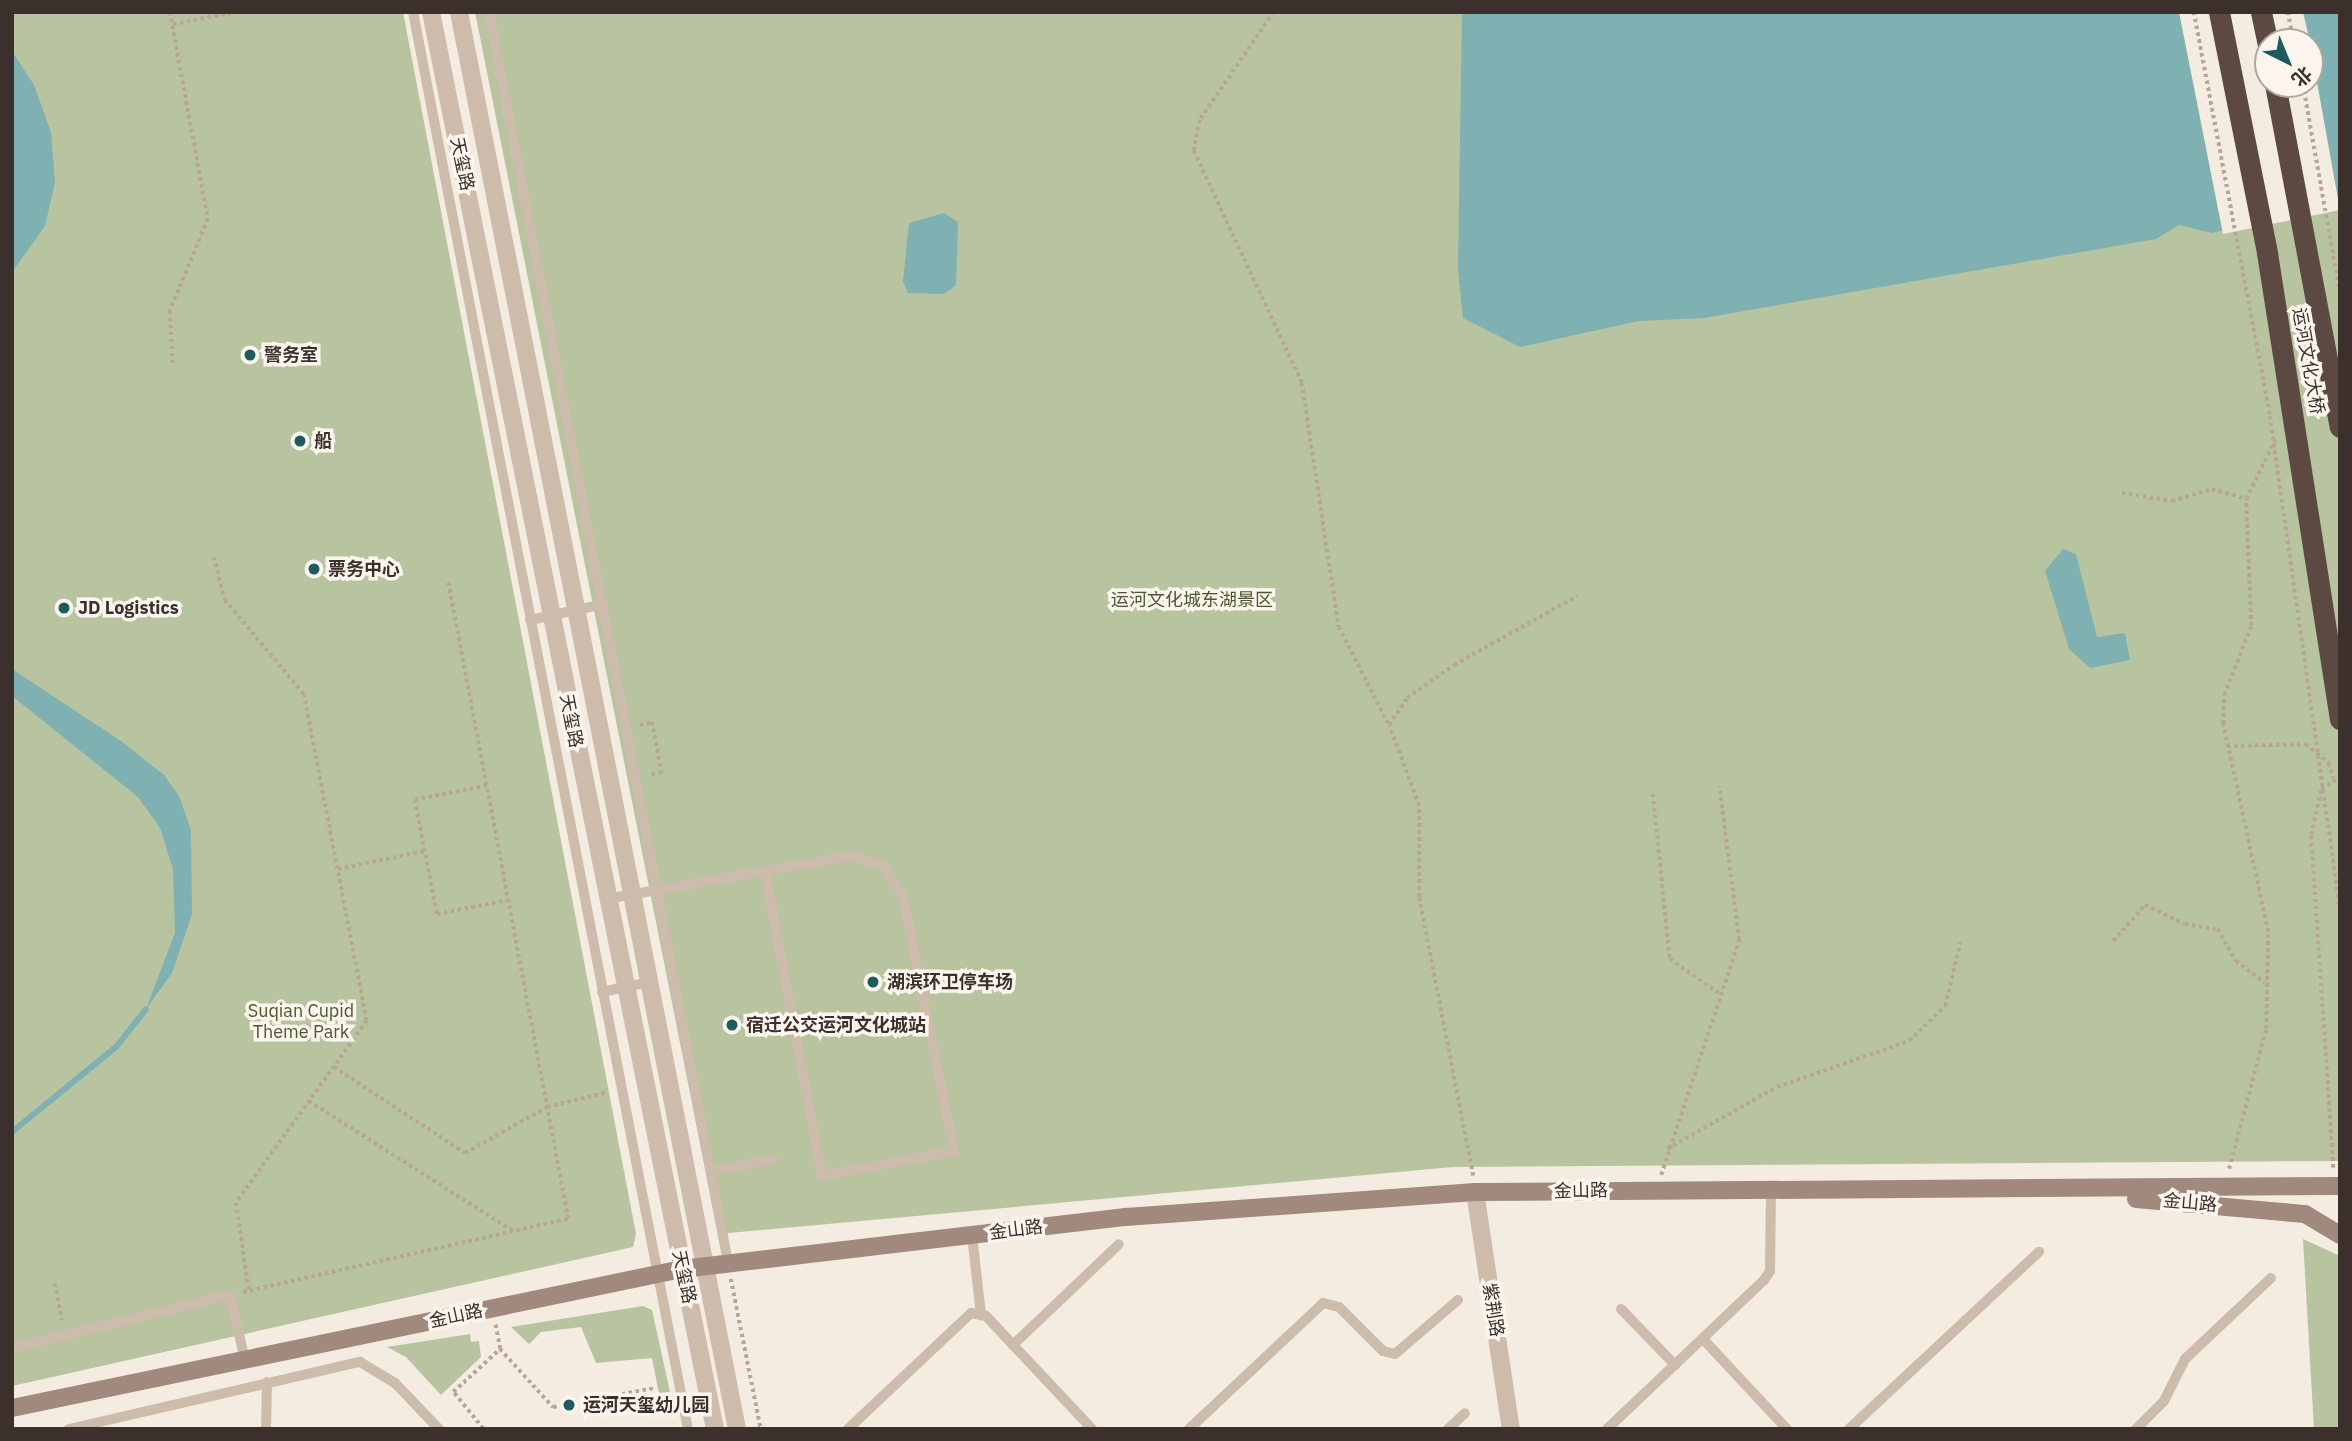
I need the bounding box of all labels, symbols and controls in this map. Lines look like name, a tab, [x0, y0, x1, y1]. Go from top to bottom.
north arrow	[2254, 28, 2324, 98]
text: 北	[2287, 62, 2317, 92]
street label: 天玺路	[446, 135, 478, 193]
street label: 运河文化大桥	[2288, 306, 2328, 416]
place label: 警务室	[264, 344, 318, 366]
marker: 警务室	[242, 347, 258, 363]
place label: 船	[314, 430, 332, 452]
marker: 船	[292, 433, 308, 449]
place label: 票务中心	[328, 558, 400, 580]
marker: 票务中心	[306, 561, 322, 577]
park label: 运河文化城东湖景区	[1111, 589, 1273, 611]
place label: JD Logistics	[78, 597, 179, 619]
marker: JD Logistics	[56, 600, 72, 616]
street label: 天玺路	[555, 692, 587, 750]
place label: 湖滨环卫停车场	[887, 971, 1013, 993]
marker: 湖滨环卫停车场	[865, 974, 881, 990]
park label: Suqian Cupid Theme Park	[248, 1001, 354, 1044]
place label: 宿迁公交运河文化城站	[746, 1014, 926, 1036]
marker: 宿迁公交运河文化城站	[724, 1017, 740, 1033]
street label: 金山路	[1554, 1180, 1608, 1202]
street label: 金山路	[2162, 1190, 2218, 1216]
street label: 金山路	[988, 1216, 1044, 1244]
street label: 天玺路	[668, 1248, 700, 1306]
street label: 紫荆路	[1478, 1282, 1508, 1338]
street label: 金山路	[427, 1300, 485, 1332]
place label: 运河天玺幼儿园	[583, 1394, 709, 1416]
marker: 运河天玺幼儿园	[561, 1397, 577, 1413]

